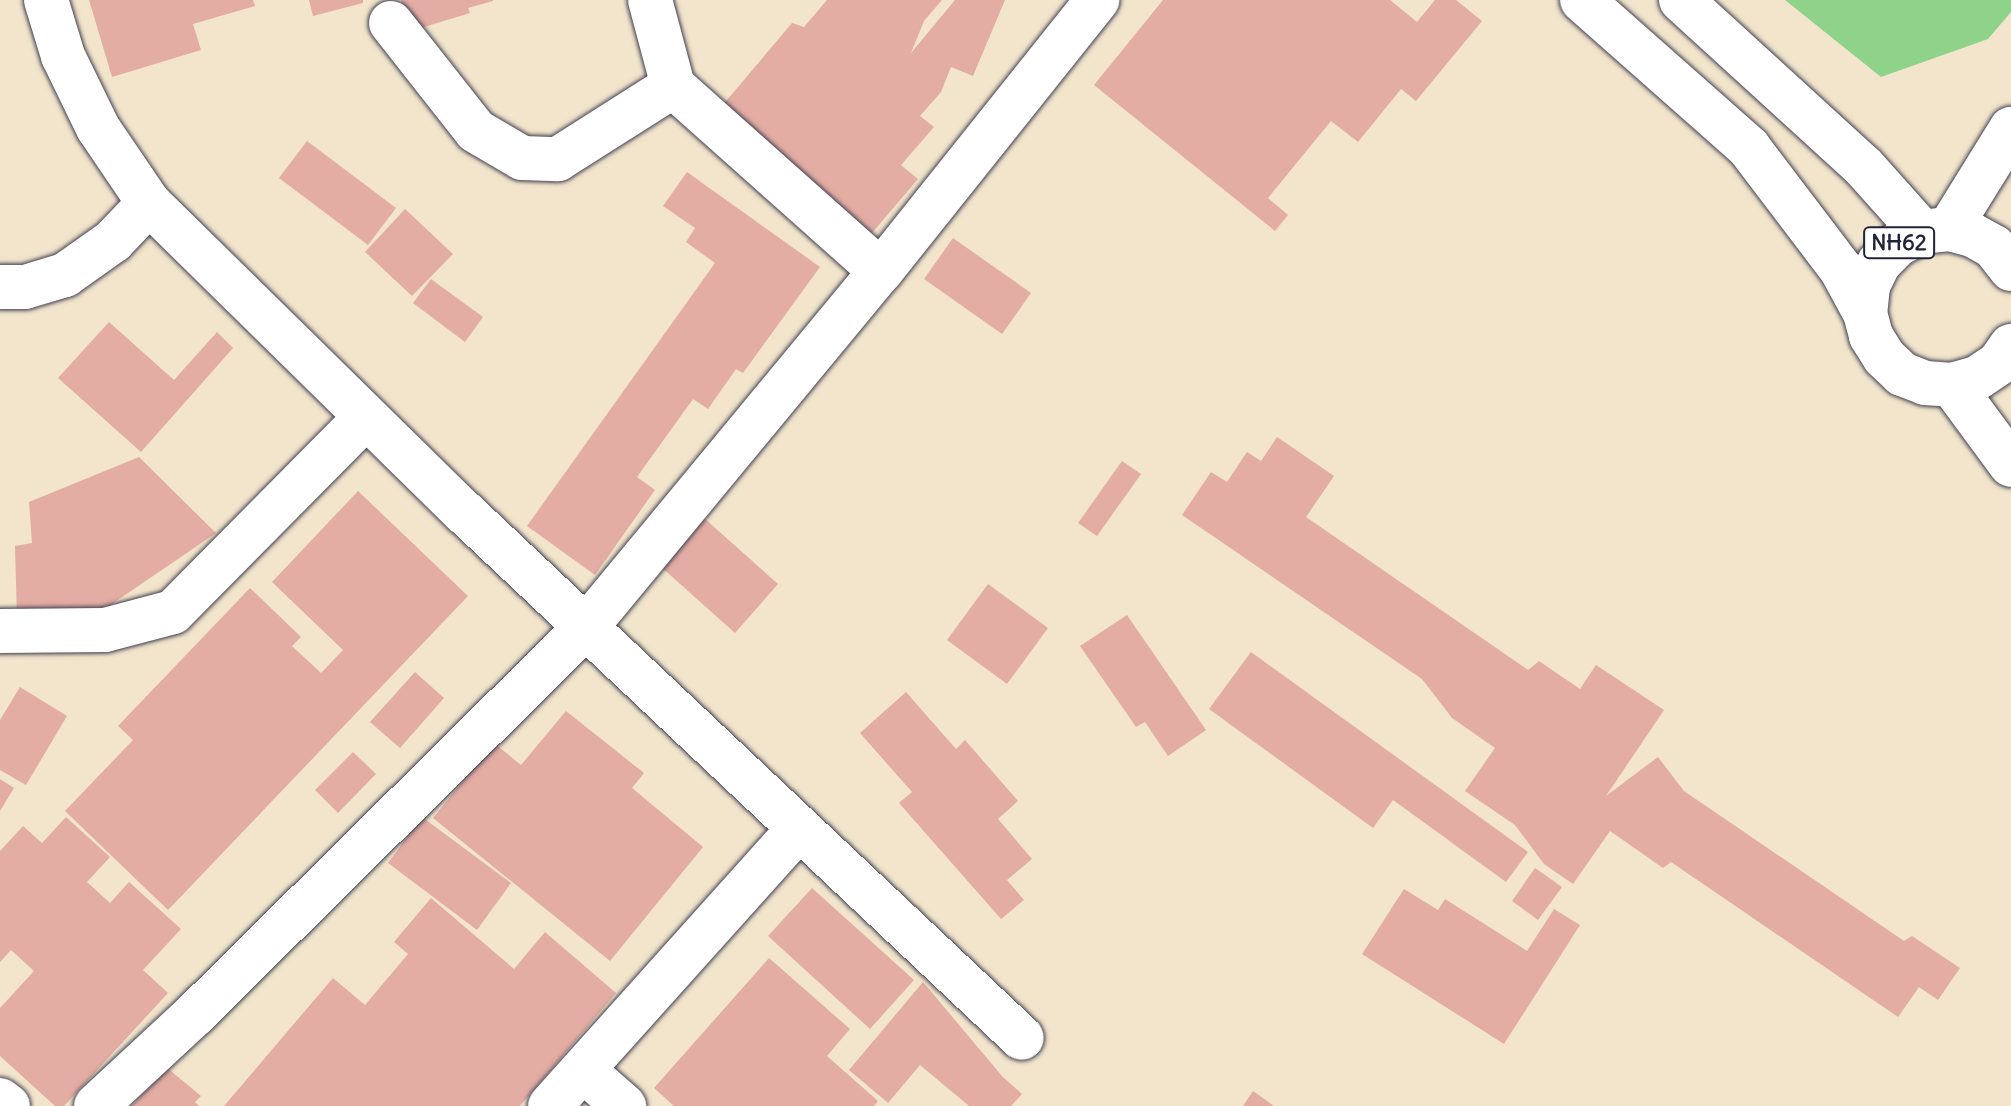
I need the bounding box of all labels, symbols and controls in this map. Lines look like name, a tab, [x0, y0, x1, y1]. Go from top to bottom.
road number: NH62	[1863, 225, 1935, 261]

